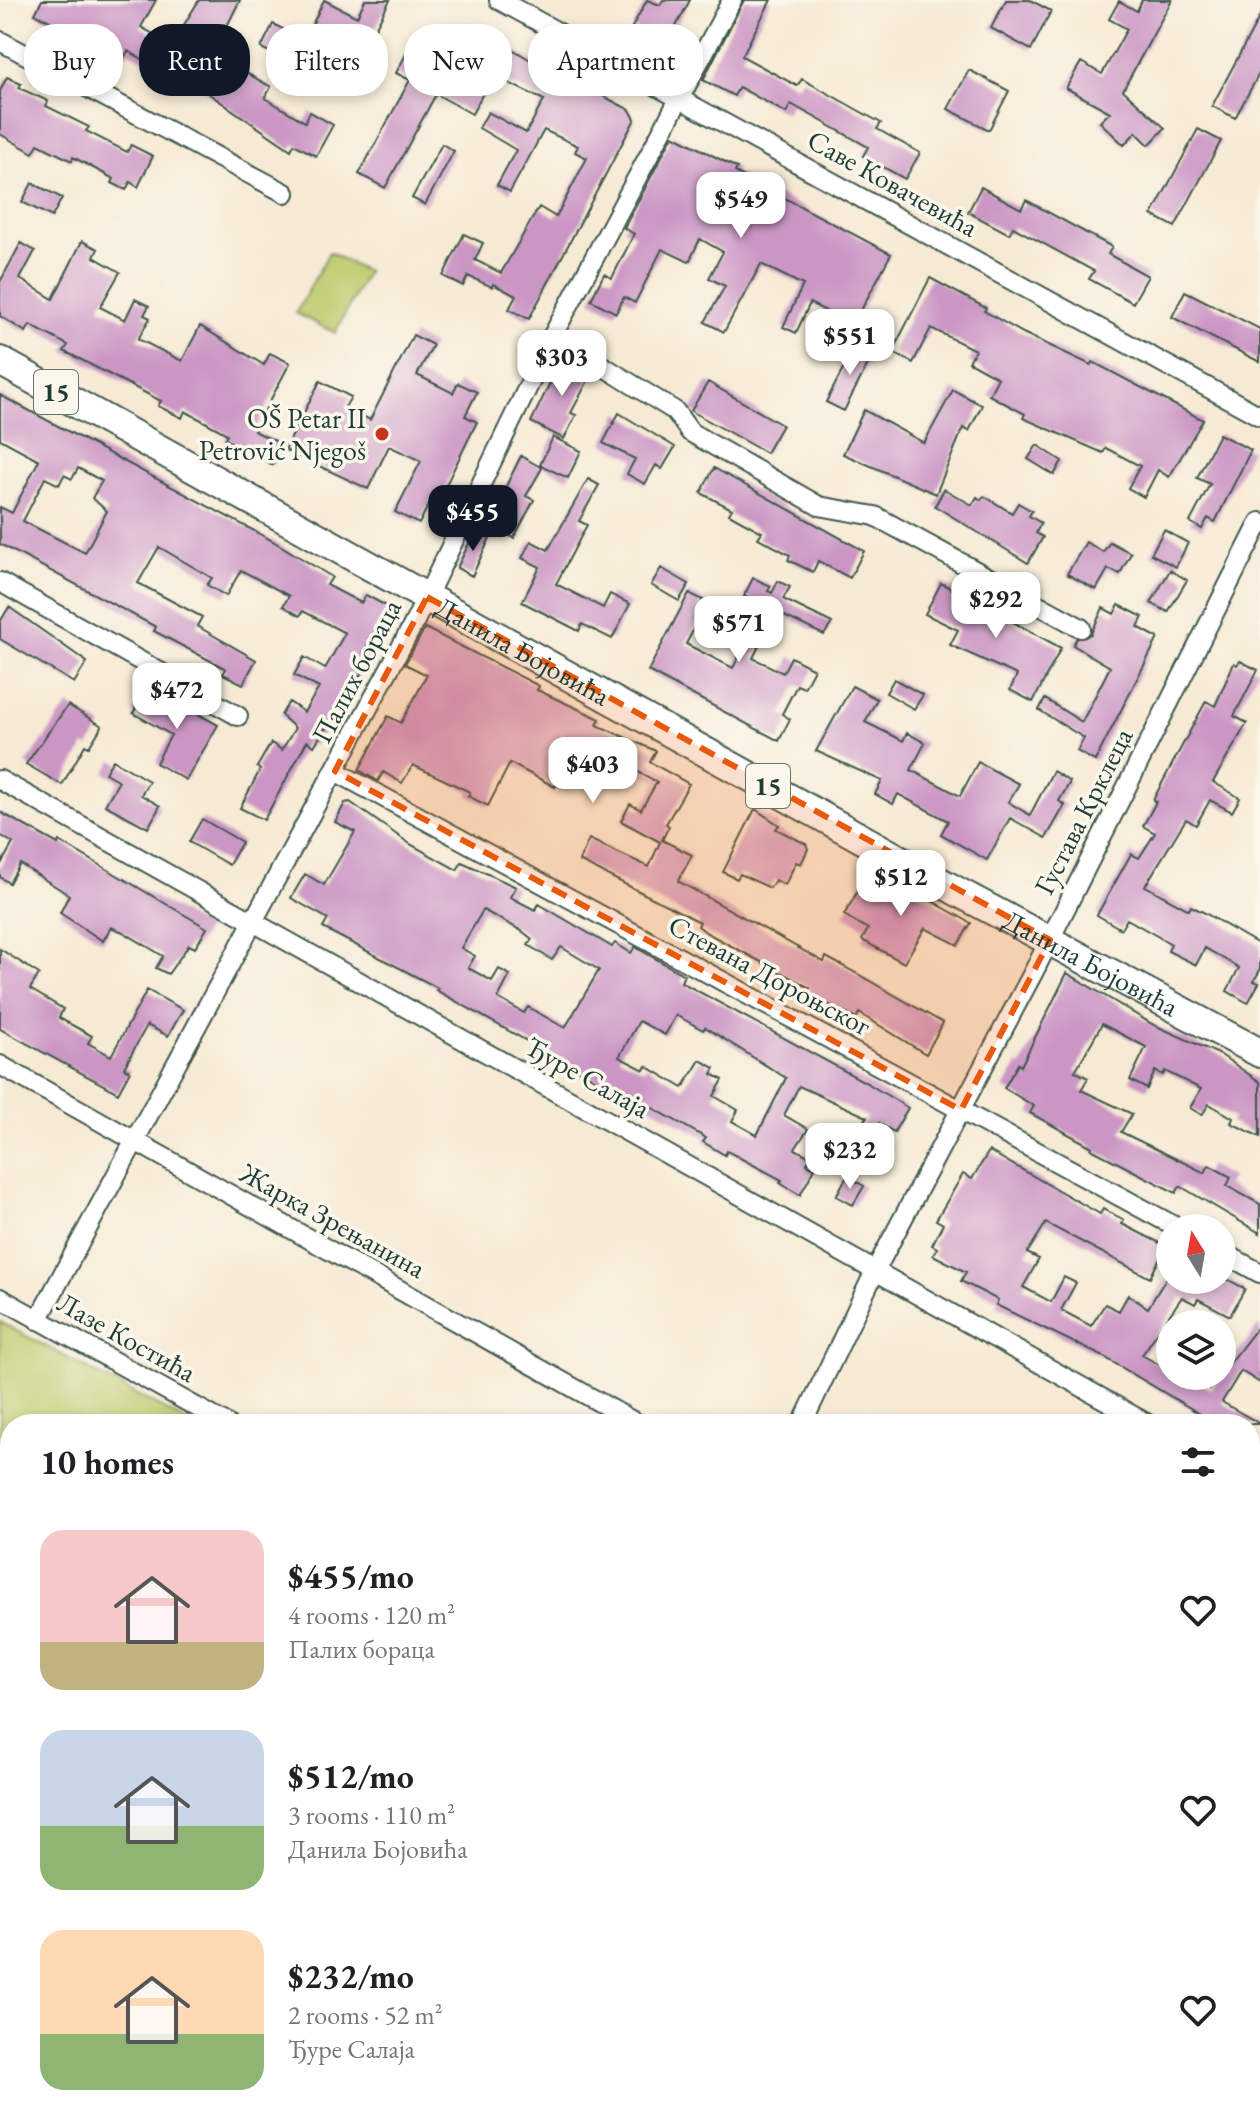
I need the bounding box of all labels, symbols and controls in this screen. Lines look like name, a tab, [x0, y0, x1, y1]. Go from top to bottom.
chip: Buy	[24, 24, 123, 96]
chip: Rent	[139, 24, 250, 96]
chip: Filters	[266, 24, 388, 96]
chip: New	[404, 24, 512, 96]
chip: Apartment	[528, 24, 703, 96]
street label: Саве Ковачевића	[801, 121, 985, 245]
pin: $549	[694, 172, 788, 240]
text: $549	[714, 181, 768, 215]
pin: $551	[803, 309, 897, 377]
text: $551	[823, 318, 877, 352]
pin: $303	[515, 330, 609, 398]
text: $303	[535, 339, 589, 373]
road number: 15	[34, 370, 78, 414]
place label: OŠ Petar II Petrović Njegoš	[199, 400, 366, 468]
marker: OŠ Petar II Petrović Njegoš	[373, 425, 391, 443]
pin: $455	[426, 485, 520, 553]
text: $455	[446, 494, 500, 528]
pin: $292	[949, 572, 1043, 640]
text: $292	[969, 581, 1023, 615]
street label: Данила Бојовића	[430, 588, 617, 714]
street label: Палих бораца	[303, 592, 409, 749]
pin: $571	[692, 596, 786, 664]
text: $571	[712, 605, 766, 639]
pin: $472	[130, 663, 224, 731]
text: $472	[150, 672, 204, 706]
street label: Густава Крклеца	[1026, 721, 1141, 900]
pin: $403	[546, 737, 640, 805]
text: $403	[566, 746, 620, 780]
road number: 15	[746, 764, 790, 808]
pin: $512	[854, 850, 948, 918]
text: $512	[874, 859, 928, 893]
street label: Данила Бојовића	[997, 901, 1186, 1025]
street label: Стевана Дороњског	[663, 906, 878, 1044]
street label: Ђуре Салаја	[520, 1028, 657, 1126]
pin: $232	[803, 1123, 897, 1191]
text: $232	[823, 1132, 877, 1166]
street label: Жарка Зрењанина	[233, 1154, 433, 1286]
north arrow	[1156, 1214, 1236, 1294]
map controls	[1156, 1214, 1236, 1390]
street label: Лазе Костића	[51, 1284, 203, 1390]
button: layers	[1156, 1310, 1236, 1390]
text: 10 homes	[40, 1440, 174, 1484]
icon: filters	[1176, 1440, 1220, 1484]
text: $455/mo	[288, 1554, 414, 1598]
icon: home	[104, 1562, 200, 1658]
icon: heart	[1176, 1588, 1220, 1632]
text: 4 rooms · 120 m²	[288, 1598, 455, 1632]
text: Палих бораца	[288, 1632, 435, 1666]
text: $512/mo	[288, 1754, 414, 1798]
icon: home	[104, 1762, 200, 1858]
icon: heart	[1176, 1788, 1220, 1832]
text: 3 rooms · 110 m²	[288, 1798, 455, 1832]
text: Данила Бојовића	[288, 1832, 468, 1866]
text: $232/mo	[288, 1954, 414, 1998]
icon: home	[104, 1962, 200, 2058]
icon: heart	[1176, 1988, 1220, 2032]
text: 2 rooms · 52 m²	[288, 1998, 443, 2032]
text: Ђуре Салаја	[288, 2032, 415, 2066]

